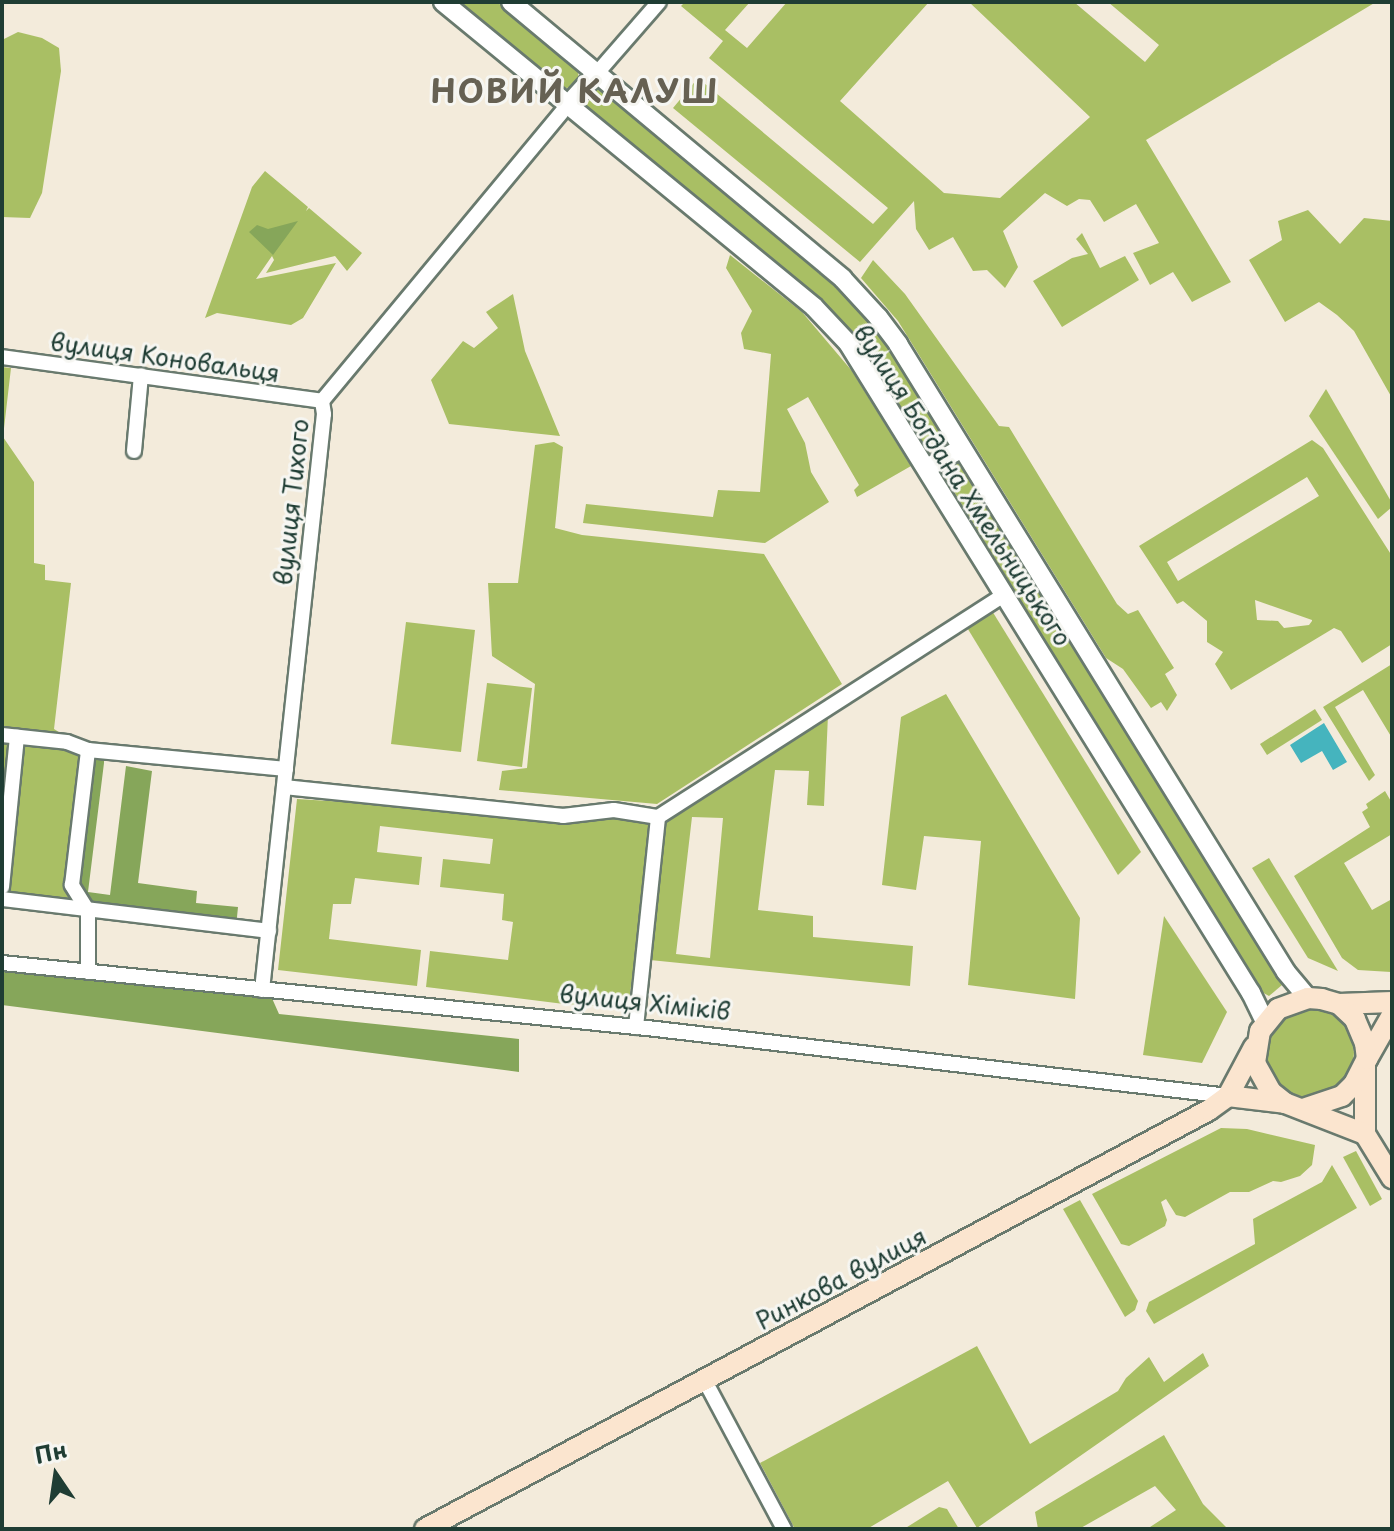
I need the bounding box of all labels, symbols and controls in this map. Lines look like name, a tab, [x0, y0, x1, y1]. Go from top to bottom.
district label: НОВИЙ КАЛУШ	[432, 71, 718, 109]
street label: вулиця Богдана Хмельницького	[848, 318, 1078, 652]
street label: вулиця Коновальця	[49, 327, 281, 387]
street label: вулиця Тихого	[268, 417, 314, 587]
street label: вулиця Хіміків	[558, 979, 732, 1025]
street label: Ринкова вулиця	[751, 1221, 931, 1335]
text: Пн	[31, 1431, 70, 1471]
north arrow	[16, 1435, 96, 1515]

